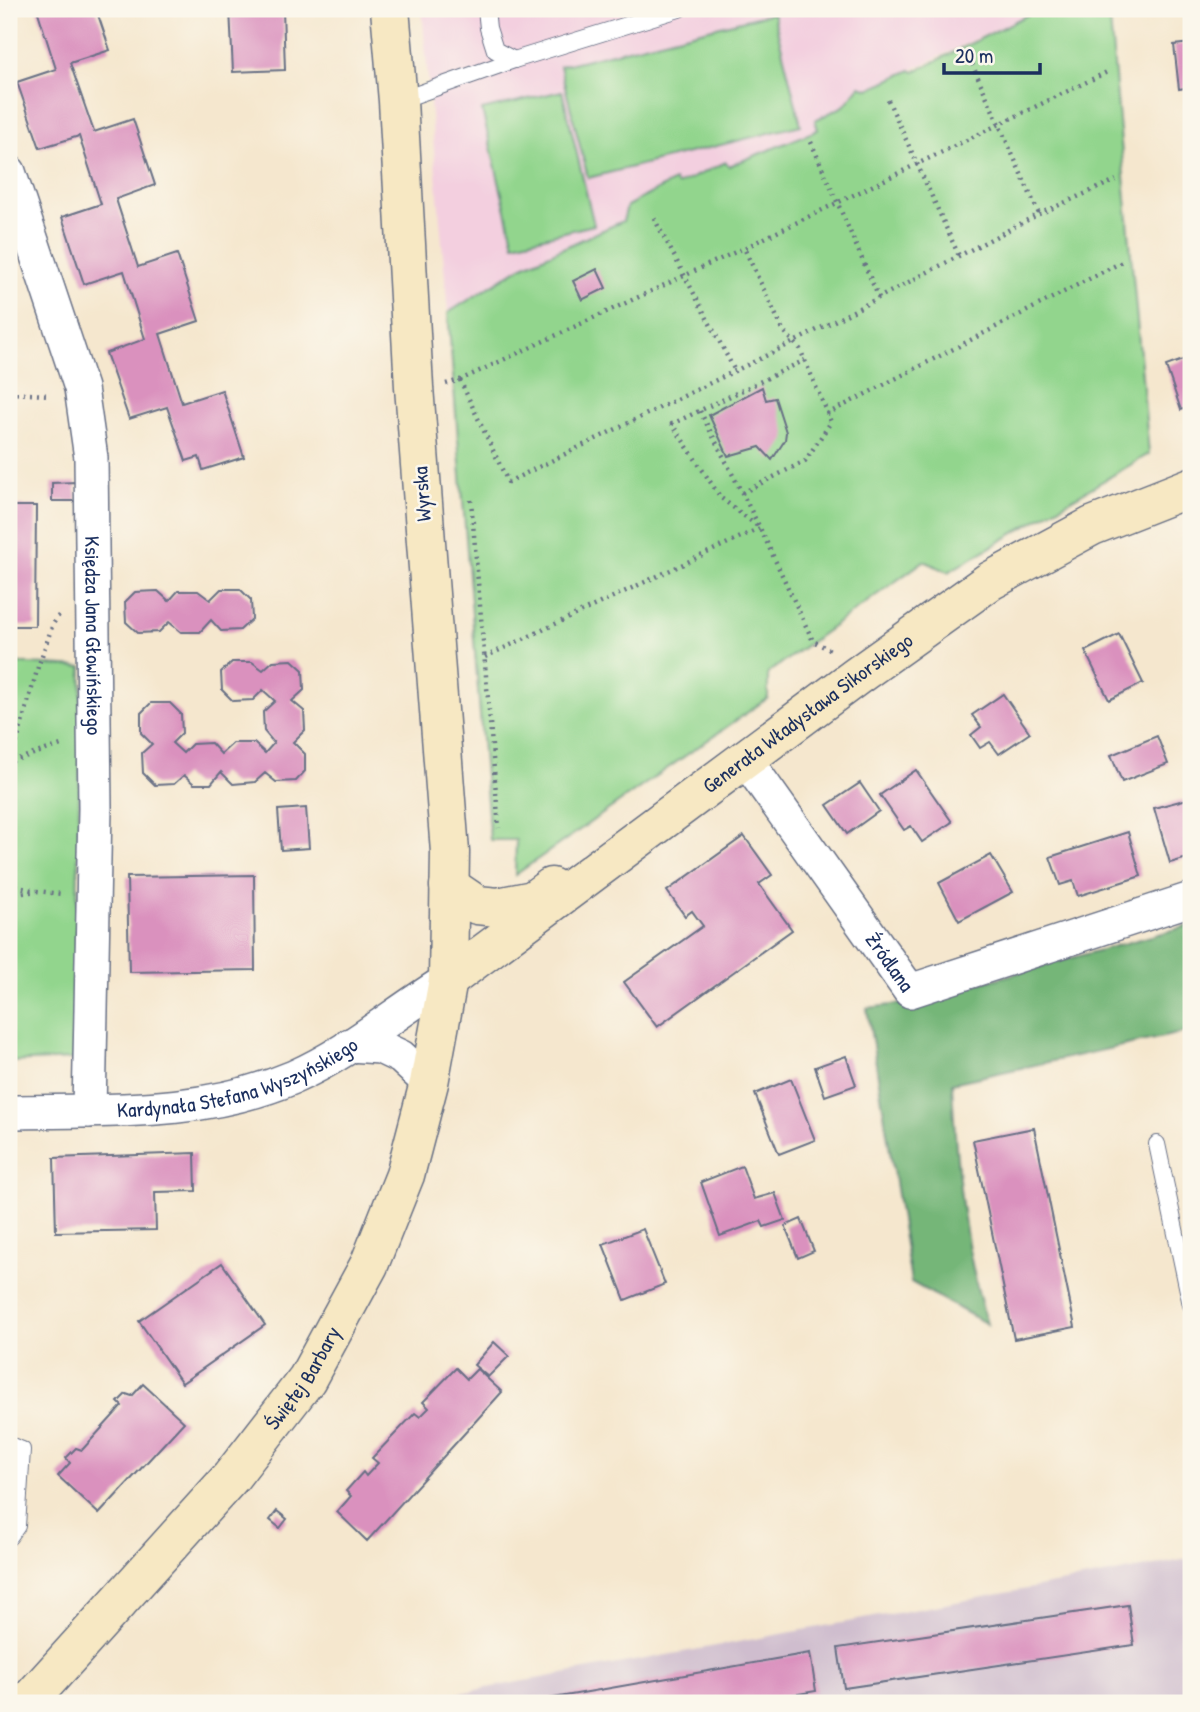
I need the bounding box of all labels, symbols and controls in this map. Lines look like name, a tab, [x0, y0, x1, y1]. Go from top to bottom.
scale bar	[944, 32, 1041, 76]
text: 20 m	[955, 41, 993, 70]
street label: Wyrska	[405, 466, 438, 522]
street label: Księdza Jana Głowińskiego	[78, 536, 109, 735]
street label: Generała Władysława Sikorskiego	[697, 626, 919, 800]
street label: Źródlana	[859, 926, 921, 998]
street label: Kardynała Stefana Wyszyńskiego	[116, 1030, 363, 1124]
street label: Świętej Barbary	[258, 1321, 347, 1436]

